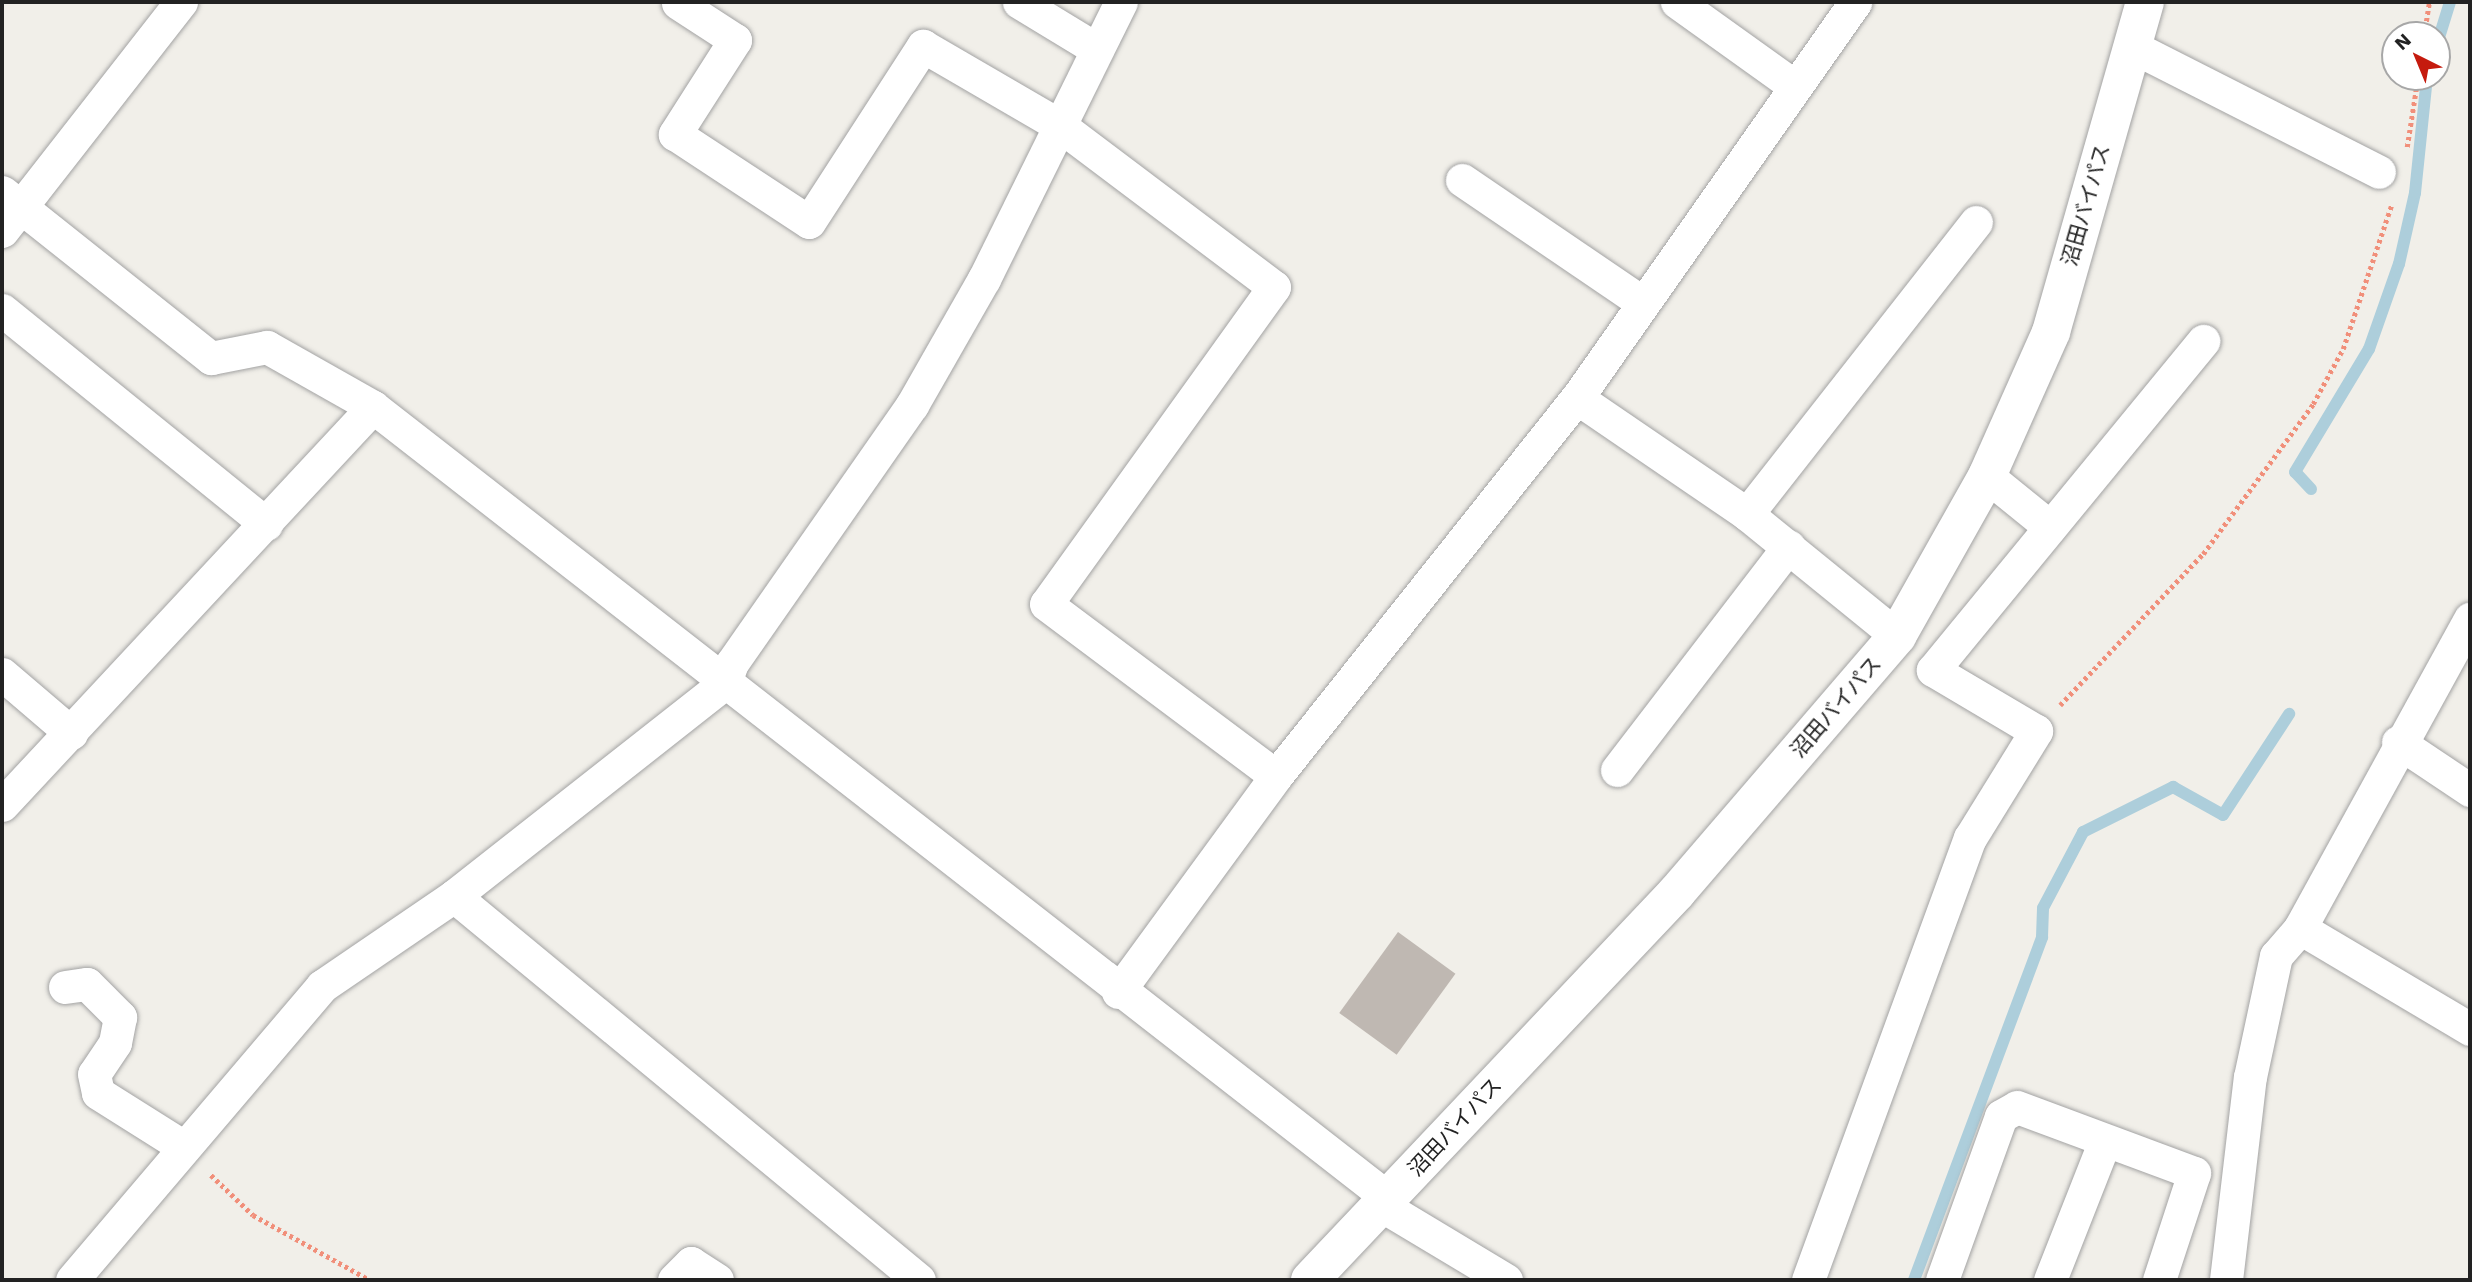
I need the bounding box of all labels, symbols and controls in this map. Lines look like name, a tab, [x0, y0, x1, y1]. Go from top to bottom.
north arrow	[2381, 21, 2451, 91]
text: N	[2390, 29, 2416, 55]
street label: 沼田バイパス	[2057, 141, 2115, 269]
street label: 沼田バイパス	[1785, 651, 1887, 763]
street label: 沼田バイパス	[1403, 1072, 1507, 1182]

